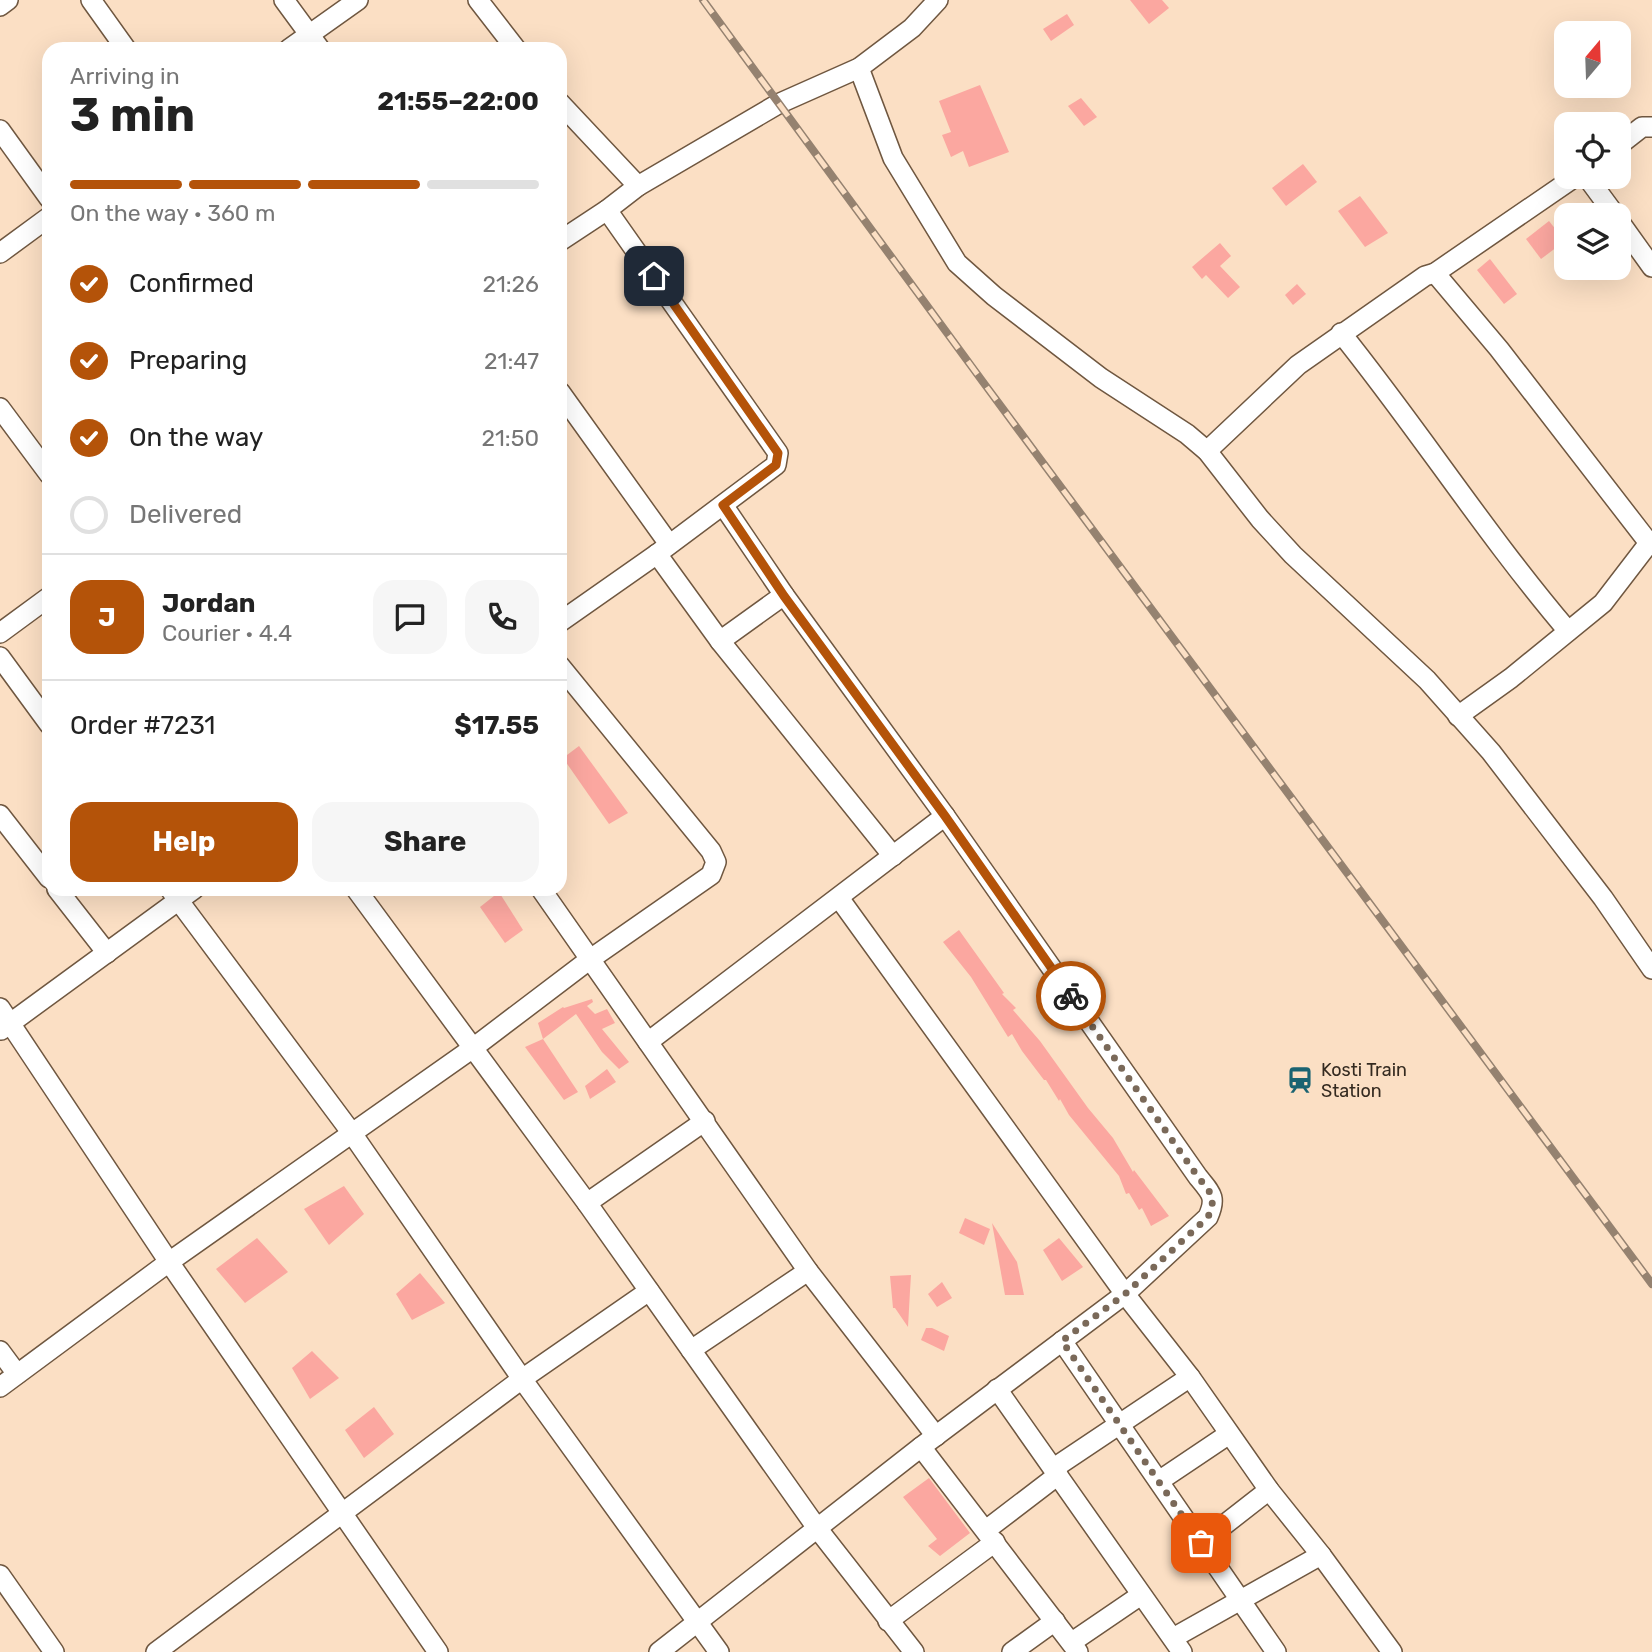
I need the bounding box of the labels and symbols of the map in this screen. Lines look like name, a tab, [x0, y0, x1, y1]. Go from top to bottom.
north arrow	[1554, 21, 1631, 98]
pin	[624, 246, 684, 306]
courier	[1036, 961, 1106, 1031]
place label: Kosti Train Station	[1321, 1059, 1407, 1102]
station icon: Kosti Train Station	[1285, 1065, 1315, 1095]
pin	[1171, 1513, 1231, 1573]

